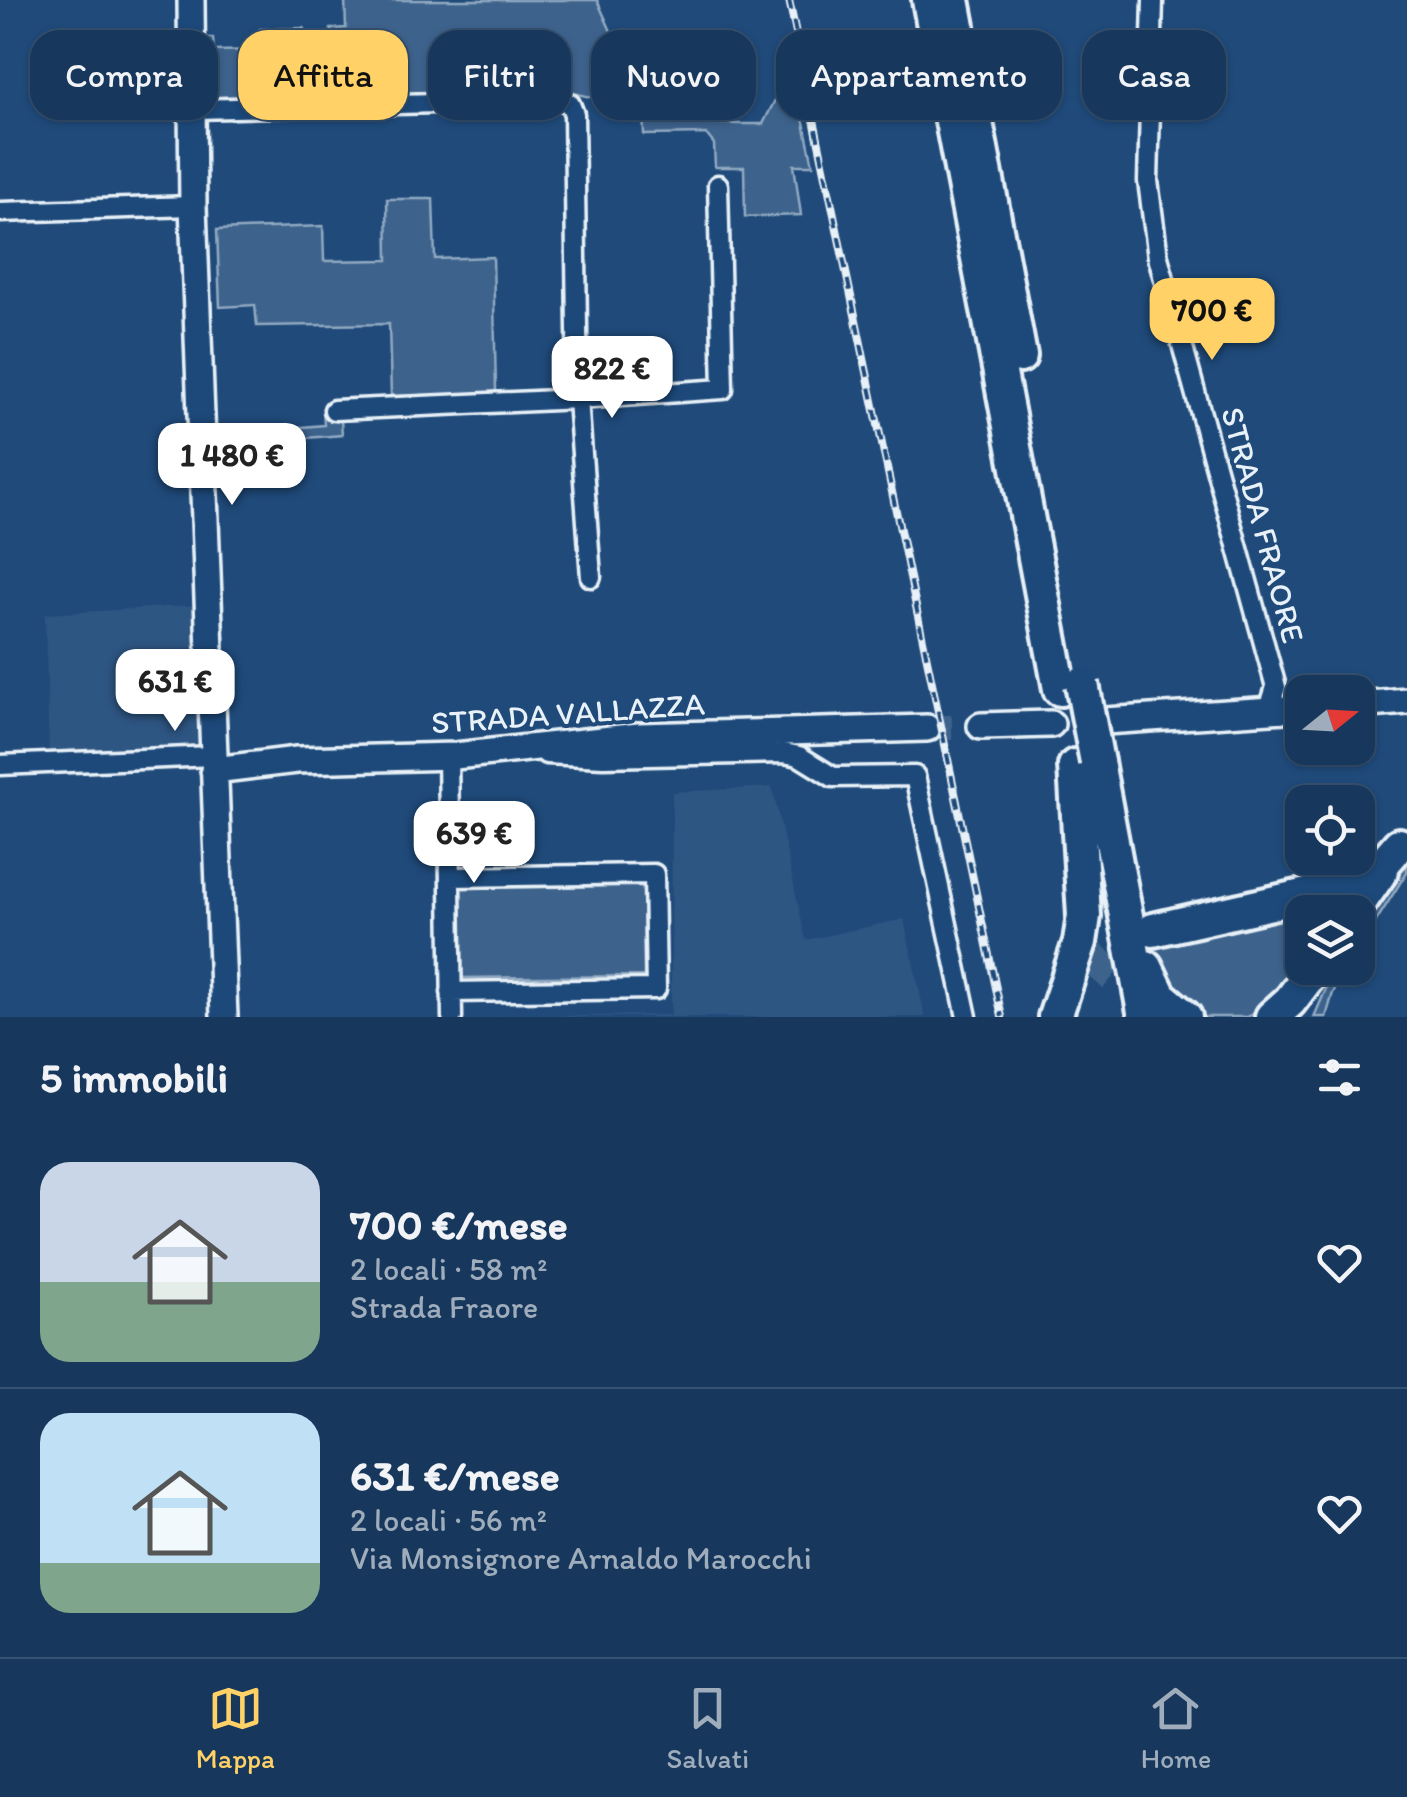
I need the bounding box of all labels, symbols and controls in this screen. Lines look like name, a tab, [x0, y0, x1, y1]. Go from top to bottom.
chip: Compra	[30, 30, 218, 120]
chip: Affitta	[238, 30, 408, 120]
chip: Filtri	[428, 30, 571, 120]
chip: Nuovo	[591, 30, 756, 120]
chip: Appartamento	[776, 30, 1062, 120]
chip: Casa	[1082, 30, 1226, 120]
pin: 700 €	[1142, 278, 1282, 363]
text: 700 €	[1172, 291, 1252, 329]
pin: 822 €	[542, 336, 682, 421]
text: 822 €	[574, 349, 650, 387]
street label: STRADA FRAORE	[1213, 403, 1313, 647]
pin: 1 480 €	[140, 423, 324, 508]
text: 1 480 €	[180, 436, 284, 474]
pin: 631 €	[105, 649, 245, 734]
text: 631 €	[138, 662, 212, 700]
north arrow	[1285, 675, 1375, 765]
map controls	[1285, 675, 1375, 985]
street label: STRADA VALLAZZA	[430, 684, 706, 742]
button: locate	[1285, 785, 1375, 875]
pin: 639 €	[404, 801, 544, 886]
text: 639 €	[436, 814, 512, 852]
button: layers	[1285, 895, 1375, 985]
icon: filters	[1312, 1050, 1367, 1105]
text: 5 immobili	[40, 1052, 228, 1103]
text: 700 €/mese	[350, 1199, 568, 1250]
icon: home	[120, 1202, 240, 1322]
icon: heart	[1312, 1235, 1367, 1290]
text: 2 locali · 58 m²	[350, 1250, 547, 1288]
text: Strada Fraore	[350, 1288, 538, 1326]
text: 631 €/mese	[350, 1450, 560, 1501]
icon: home	[120, 1453, 240, 1573]
icon: heart	[1312, 1486, 1367, 1541]
text: 2 locali · 56 m²	[350, 1501, 547, 1539]
text: Via Monsignore Arnaldo Marocchi	[350, 1539, 812, 1577]
tab: Mappa	[196, 1681, 275, 1775]
tab: Salvati	[666, 1681, 749, 1775]
tab: Home	[1141, 1681, 1211, 1775]

